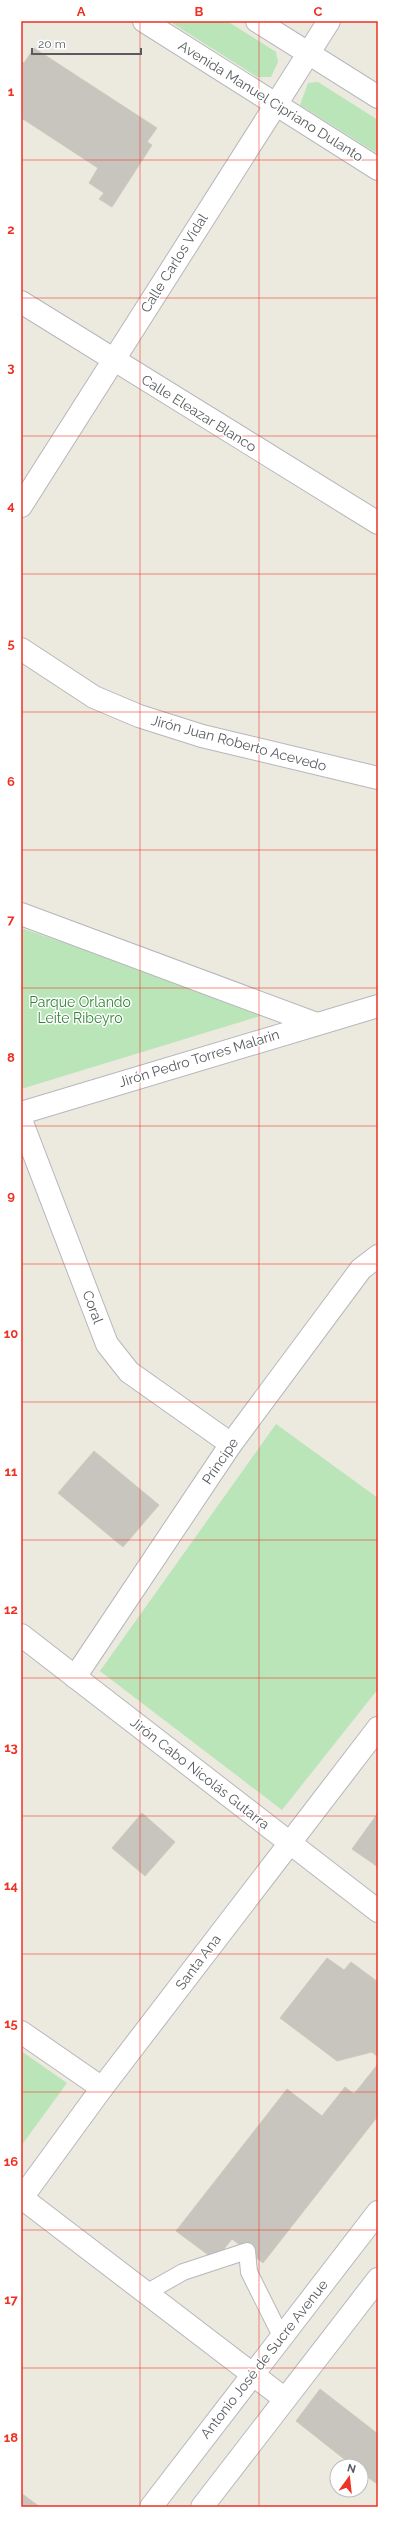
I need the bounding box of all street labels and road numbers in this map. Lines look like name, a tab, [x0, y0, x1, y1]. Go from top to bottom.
street label: Avenida Manuel Cipriano Dulanto	[176, 37, 366, 165]
street label: Calle Carlos Vidal	[137, 210, 211, 315]
street label: Calle Eleazar Blanco	[139, 371, 259, 455]
street label: Jirón Juan Roberto Acevedo	[150, 712, 328, 774]
street label: Jirón Pedro Torres Malarin	[117, 1026, 281, 1090]
street label: Coral	[79, 1288, 107, 1326]
street label: Principe	[199, 1435, 241, 1487]
street label: Jirón Cabo Nicolás Gutarra	[127, 1714, 273, 1832]
street label: Santa Ana	[172, 1931, 224, 1993]
street label: Antonio José de Sucre Avenue	[197, 2277, 331, 2441]

